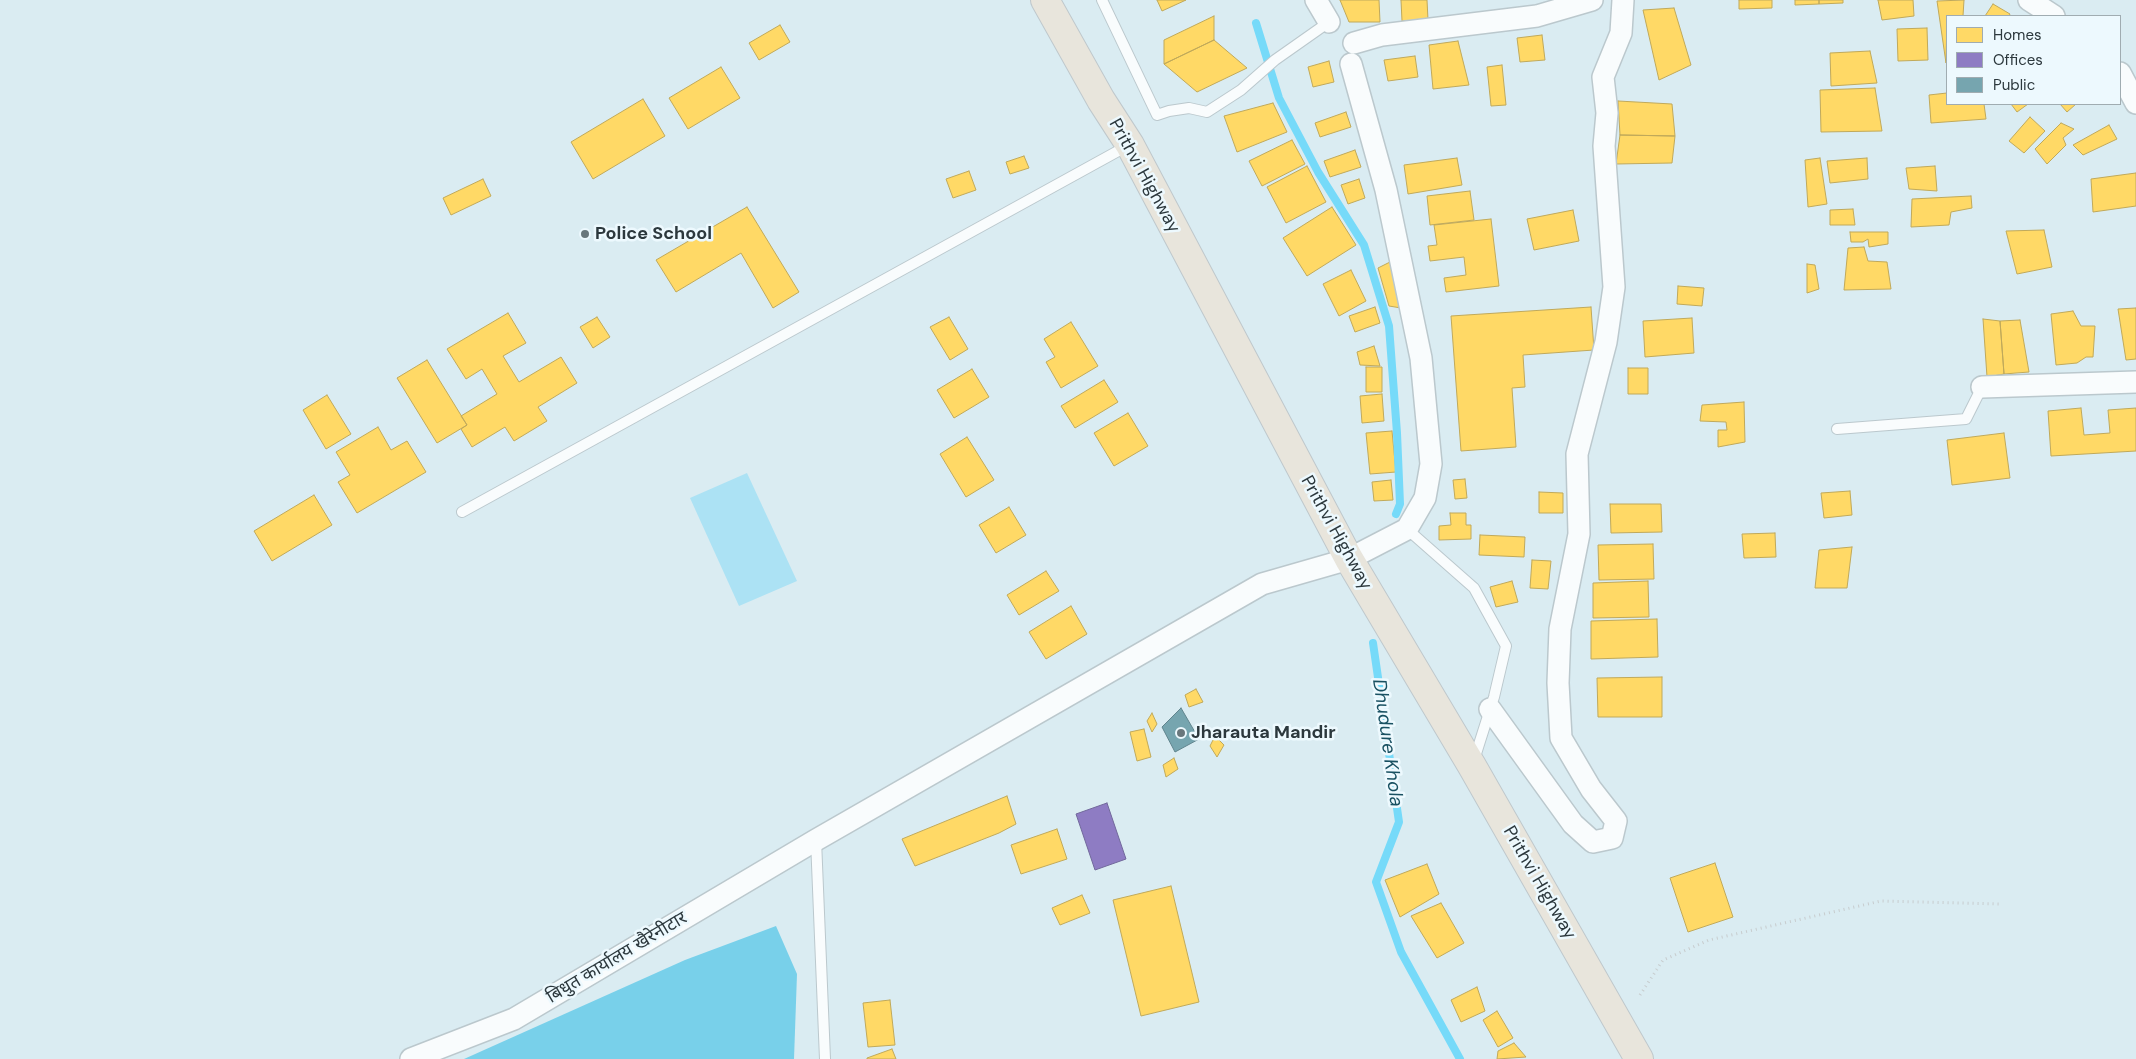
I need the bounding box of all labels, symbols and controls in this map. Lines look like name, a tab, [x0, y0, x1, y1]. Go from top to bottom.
legend	[1946, 15, 2121, 105]
text: Homes	[1993, 25, 2042, 45]
text: Offices	[1993, 50, 2043, 70]
text: Public	[1993, 75, 2035, 95]
street label: Prithvi Highway	[1104, 115, 1184, 237]
place label: Police School	[595, 223, 712, 245]
marker: Police School	[579, 228, 591, 240]
street label: Prithvi Highway	[1296, 472, 1376, 594]
water label: Dhudure Khola	[1367, 678, 1407, 808]
place label: Jharauta Mandir	[1191, 722, 1336, 744]
marker: Jharauta Mandir	[1175, 727, 1187, 739]
street label: Prithvi Highway	[1498, 823, 1580, 943]
street label: बिधुत कार्यालय खैरेनीटार	[543, 908, 691, 1008]

